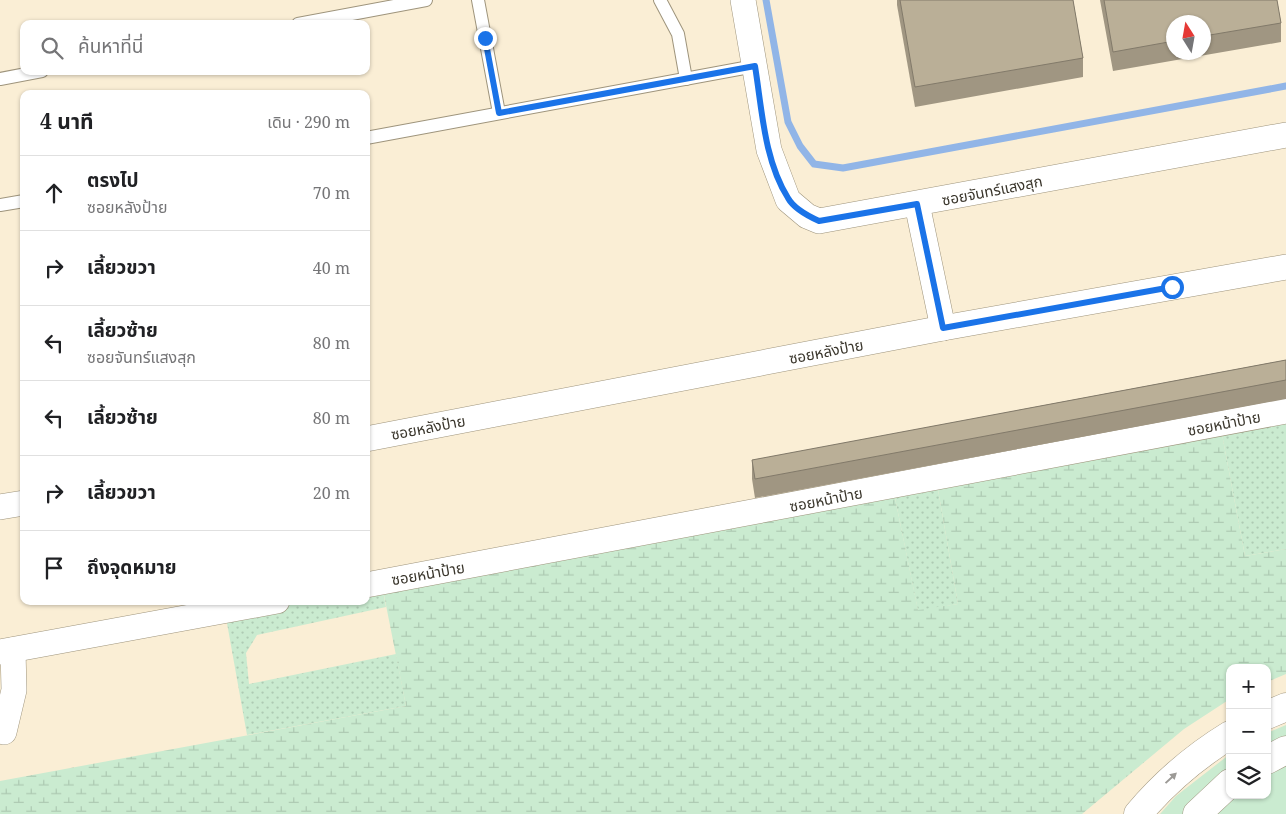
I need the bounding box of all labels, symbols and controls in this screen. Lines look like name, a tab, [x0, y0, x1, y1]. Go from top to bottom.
north arrow	[1166, 15, 1211, 60]
search box	[20, 20, 370, 75]
route end	[474, 27, 497, 50]
text: ค้นหาที่นี่	[78, 33, 143, 59]
icon: search	[38, 34, 66, 62]
text: 4 นาที	[40, 107, 94, 135]
text: เดิน · 290 m	[267, 111, 350, 133]
text: ตรงไป	[87, 167, 139, 193]
street label: ซอยจันทร์แสงสุก	[940, 170, 1044, 210]
icon: ahead	[40, 179, 68, 207]
text: 70 m	[313, 182, 350, 204]
text: ซอยหลังป้าย	[87, 196, 167, 218]
icon: right	[40, 254, 68, 282]
text: เลี้ยวขวา	[87, 254, 156, 280]
text: 40 m	[313, 257, 350, 279]
route start	[1161, 276, 1184, 299]
text: เลี้ยวซ้าย	[87, 317, 158, 343]
icon: left	[40, 329, 68, 357]
text: 80 m	[313, 332, 350, 354]
street label: ซอยหลังป้าย	[787, 334, 865, 368]
text: ซอยจันทร์แสงสุก	[87, 346, 196, 368]
icon: left	[40, 404, 68, 432]
text: เลี้ยวซ้าย	[87, 404, 158, 430]
street label: ซอยหน้าป้าย	[1186, 406, 1262, 440]
text: 80 m	[313, 407, 350, 429]
street label: ซอยหลังป้าย	[389, 410, 467, 444]
icon: right	[40, 479, 68, 507]
text: เลี้ยวขวา	[87, 479, 156, 505]
text: 20 m	[313, 482, 350, 504]
street label: ซอยหน้าป้าย	[788, 482, 864, 516]
icon: arrive	[40, 554, 68, 582]
text: ถึงจุดหมาย	[87, 554, 177, 580]
street label: ซอยหน้าป้าย	[390, 557, 466, 589]
map controls	[1226, 664, 1271, 799]
button: +	[1226, 664, 1271, 709]
button: −	[1226, 709, 1271, 754]
button: layers	[1226, 754, 1271, 799]
one-way arrow	[1164, 772, 1176, 784]

